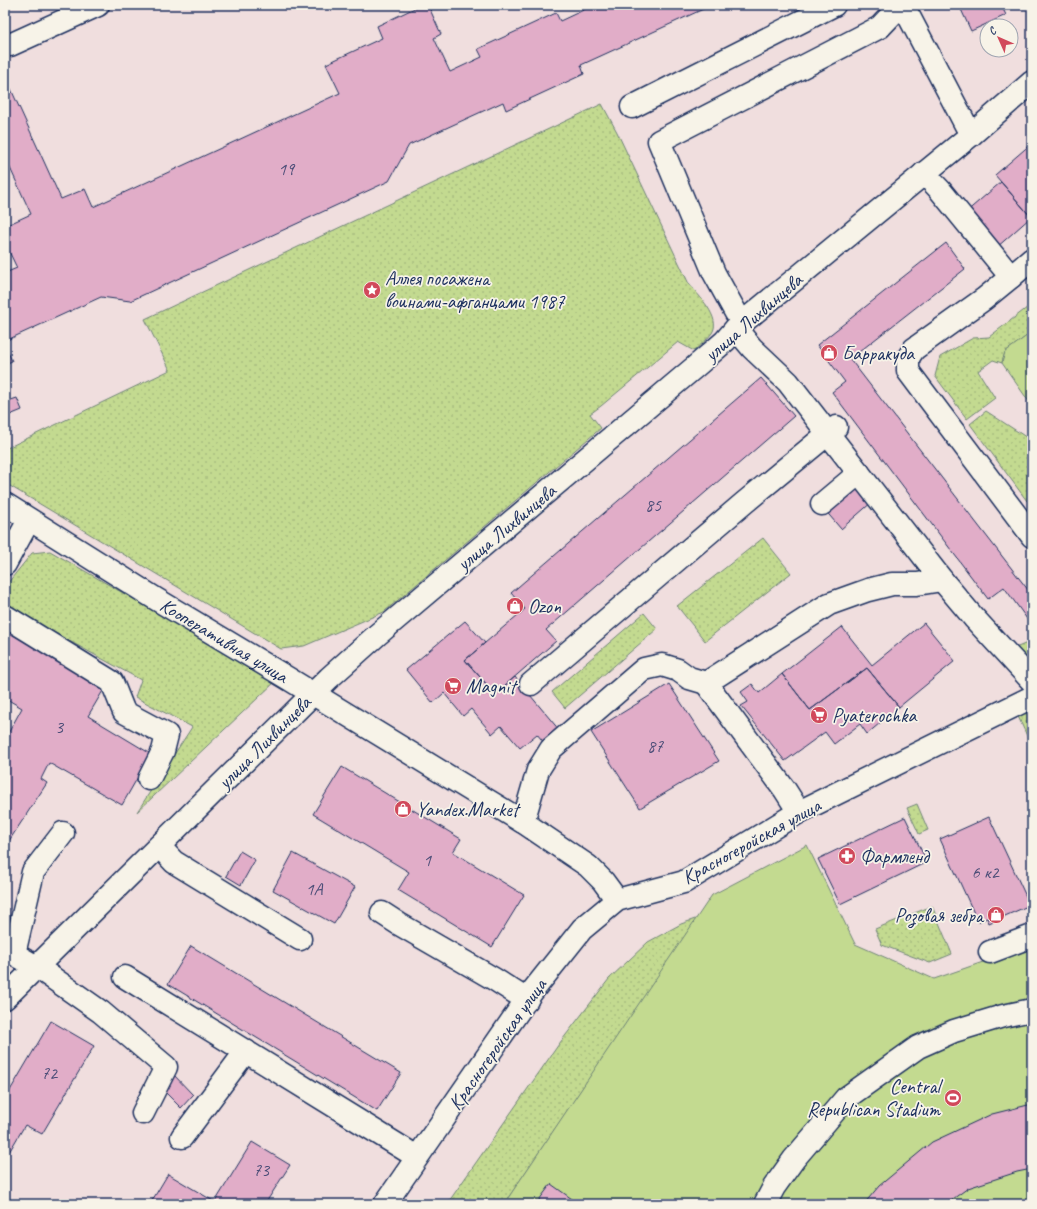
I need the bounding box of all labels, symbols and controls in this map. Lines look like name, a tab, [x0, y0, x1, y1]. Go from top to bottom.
north arrow	[979, 18, 1019, 58]
text: С	[985, 23, 1000, 38]
house number: 19	[278, 158, 296, 180]
place label: Аллея посажена воинами-афганцами 1987	[385, 266, 566, 314]
street label: улица Лихвинцева	[698, 267, 808, 367]
place icon: Аллея посажена воинами-афганцами 1987	[362, 280, 382, 300]
place label: Барракуда	[842, 341, 915, 366]
shop icon: Барракуда	[819, 343, 839, 363]
street label: улица Лихвинцева	[451, 478, 562, 577]
house number: 85	[645, 494, 662, 516]
street label: Кооперативная улица	[155, 592, 294, 689]
place label: Ozon	[528, 594, 562, 619]
shop icon: Ozon	[505, 596, 525, 616]
place label: Magnit	[466, 674, 519, 699]
supermarket icon: Magnit	[443, 676, 463, 696]
street label: улица Лихвинцева	[212, 690, 317, 795]
place label: Pyaterochka	[832, 703, 917, 728]
supermarket icon: Pyaterochka	[809, 705, 829, 725]
house number: 3	[55, 716, 65, 738]
house number: 87	[647, 735, 664, 757]
street label: Красногеройская улица	[677, 792, 827, 890]
place label: Yandex.Market	[416, 797, 522, 822]
shop icon: Yandex.Market	[393, 799, 413, 819]
place label: Фармленд	[860, 844, 930, 869]
pharmacy icon: Фармленд	[837, 846, 857, 866]
house number: 1	[423, 849, 432, 871]
house number: 6 к2	[971, 861, 1000, 883]
house number: 1А	[305, 878, 324, 900]
place label: Розовая зебра	[895, 903, 985, 929]
shop icon: Розовая зебра	[986, 905, 1006, 925]
street label: Красногеройская улица	[443, 972, 553, 1115]
house number: 72	[41, 1062, 59, 1084]
place label: Central Republican Stadium	[807, 1074, 944, 1122]
sports icon: Central Republican Stadium	[943, 1088, 963, 1108]
house number: 73	[253, 1159, 271, 1181]

